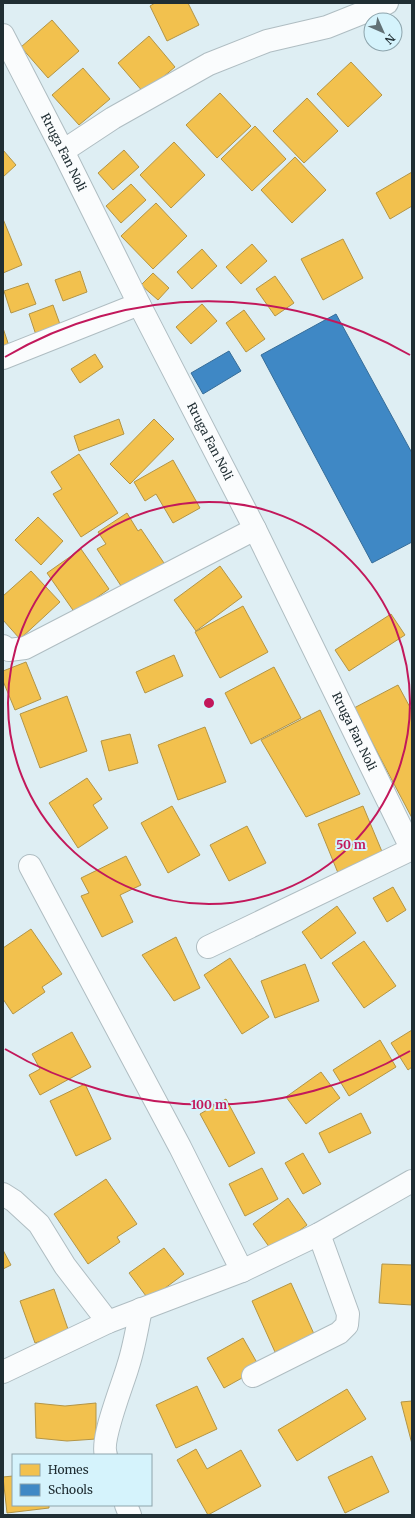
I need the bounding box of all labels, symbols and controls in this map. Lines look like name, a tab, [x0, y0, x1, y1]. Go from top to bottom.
north arrow	[363, 12, 403, 52]
text: N	[382, 31, 398, 47]
street label: Rruga Fan Noli	[38, 111, 90, 194]
street label: Rruga Fan Noli	[184, 400, 237, 483]
street label: Rruga Fan Noli	[329, 690, 380, 773]
centre of rings	[202, 696, 216, 710]
text: 50 m	[336, 837, 366, 852]
text: 100 m	[191, 1097, 227, 1112]
legend	[12, 1454, 152, 1506]
text: Homes	[48, 1462, 89, 1477]
text: Schools	[48, 1482, 93, 1497]

